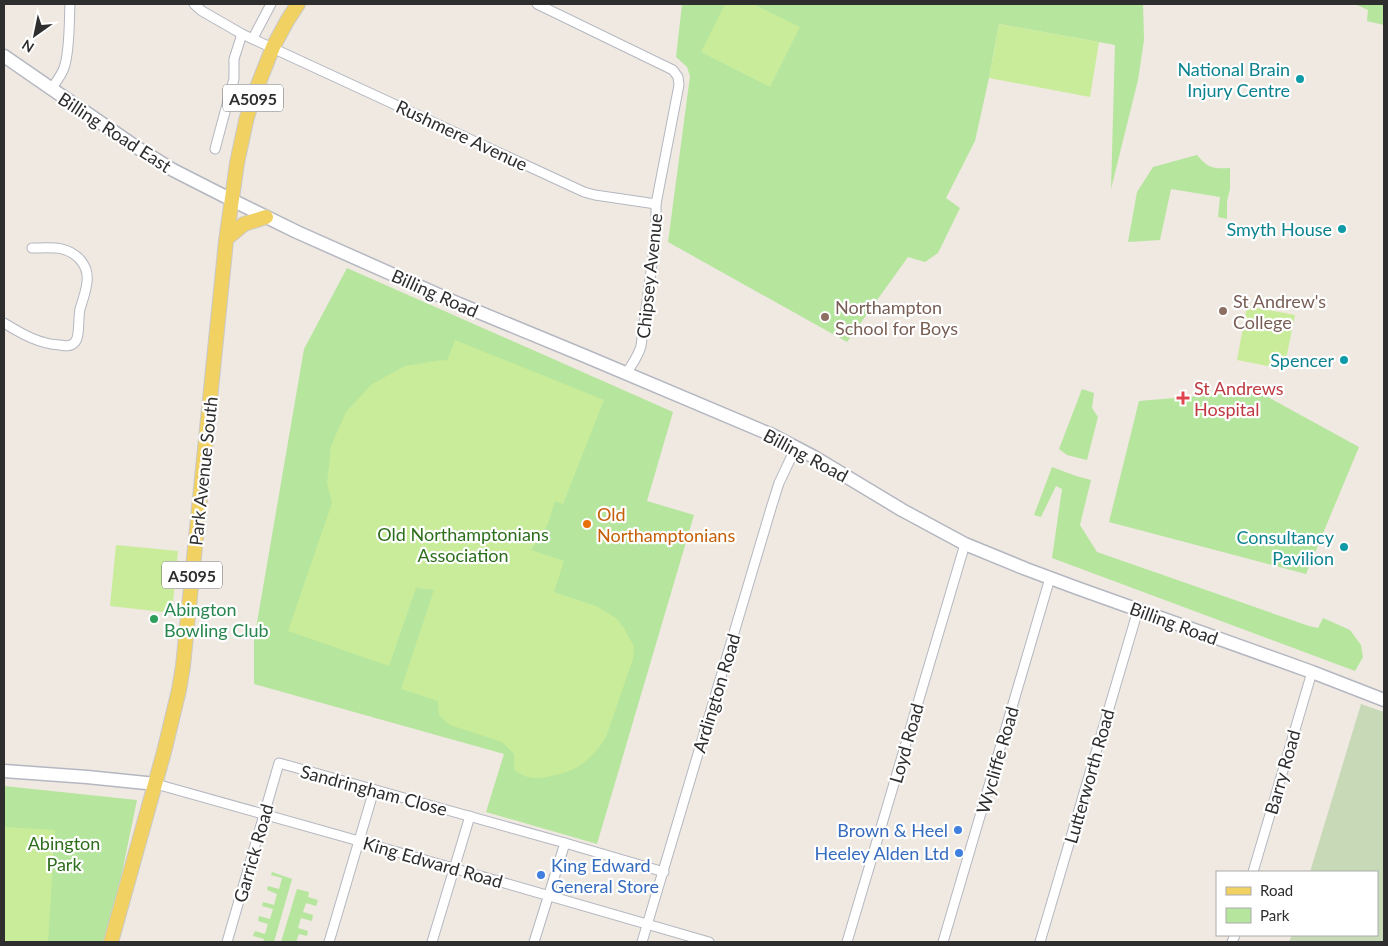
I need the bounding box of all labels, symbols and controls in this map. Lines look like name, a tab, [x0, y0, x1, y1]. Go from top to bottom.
north arrow	[10, 10, 60, 60]
text: N	[18, 36, 37, 56]
place label: National Brain Injury Centre	[1177, 58, 1290, 101]
marker: National Brain Injury Centre	[1294, 73, 1306, 85]
road number: A5095	[223, 85, 283, 112]
street label: Billing Road East	[54, 87, 176, 177]
street label: Rushmere Avenue	[393, 95, 531, 175]
street label: Chipsey Avenue	[631, 212, 667, 340]
place label: Smyth House	[1226, 218, 1332, 240]
marker: Smyth House	[1336, 223, 1348, 235]
street label: Billing Road	[388, 264, 482, 322]
place label: St Andrew's College	[1233, 290, 1326, 333]
place label: Northampton School for Boys	[835, 296, 958, 339]
marker: St Andrew's College	[1217, 305, 1229, 317]
marker: Northampton School for Boys	[819, 311, 831, 323]
place label: Spencer	[1270, 349, 1334, 371]
marker: Spencer	[1338, 354, 1350, 366]
place label: St Andrews Hospital	[1194, 377, 1284, 420]
marker: St Andrews Hospital	[1176, 391, 1190, 405]
street label: Park Avenue South	[184, 395, 222, 547]
street label: Billing Road	[760, 424, 852, 486]
place label: Old Northamptonians	[597, 503, 735, 546]
marker: Old Northamptonians	[581, 518, 593, 530]
park label: Old Northamptonians Association	[377, 523, 549, 566]
place label: Consultancy Pavilion	[1237, 526, 1335, 569]
marker: Consultancy Pavilion	[1338, 541, 1350, 553]
road number: A5095	[162, 562, 222, 588]
street label: Billing Road	[1127, 597, 1221, 649]
place label: Abington Bowling Club	[164, 598, 269, 641]
marker: Abington Bowling Club	[148, 613, 160, 625]
street label: Ardington Road	[687, 631, 745, 755]
street label: Loyd Road	[884, 700, 928, 786]
street label: Wycliffe Road	[971, 704, 1023, 816]
street label: Lutterworth Road	[1059, 706, 1119, 846]
street label: Barry Road	[1259, 727, 1305, 817]
street label: Sandringham Close	[298, 760, 450, 820]
street label: Garrick Road	[228, 801, 278, 905]
place label: Brown & Heel	[837, 819, 948, 841]
marker: Brown & Heel	[952, 824, 964, 836]
park label: Abington Park	[28, 832, 100, 875]
street label: King Edward Road	[361, 832, 505, 892]
place label: Heeley Alden Ltd	[815, 842, 949, 864]
marker: Heeley Alden Ltd	[953, 847, 965, 859]
place label: King Edward General Store	[551, 854, 659, 897]
marker: King Edward General Store	[535, 869, 547, 881]
legend	[1216, 871, 1378, 936]
text: Road	[1260, 881, 1293, 899]
text: Park	[1260, 906, 1290, 924]

